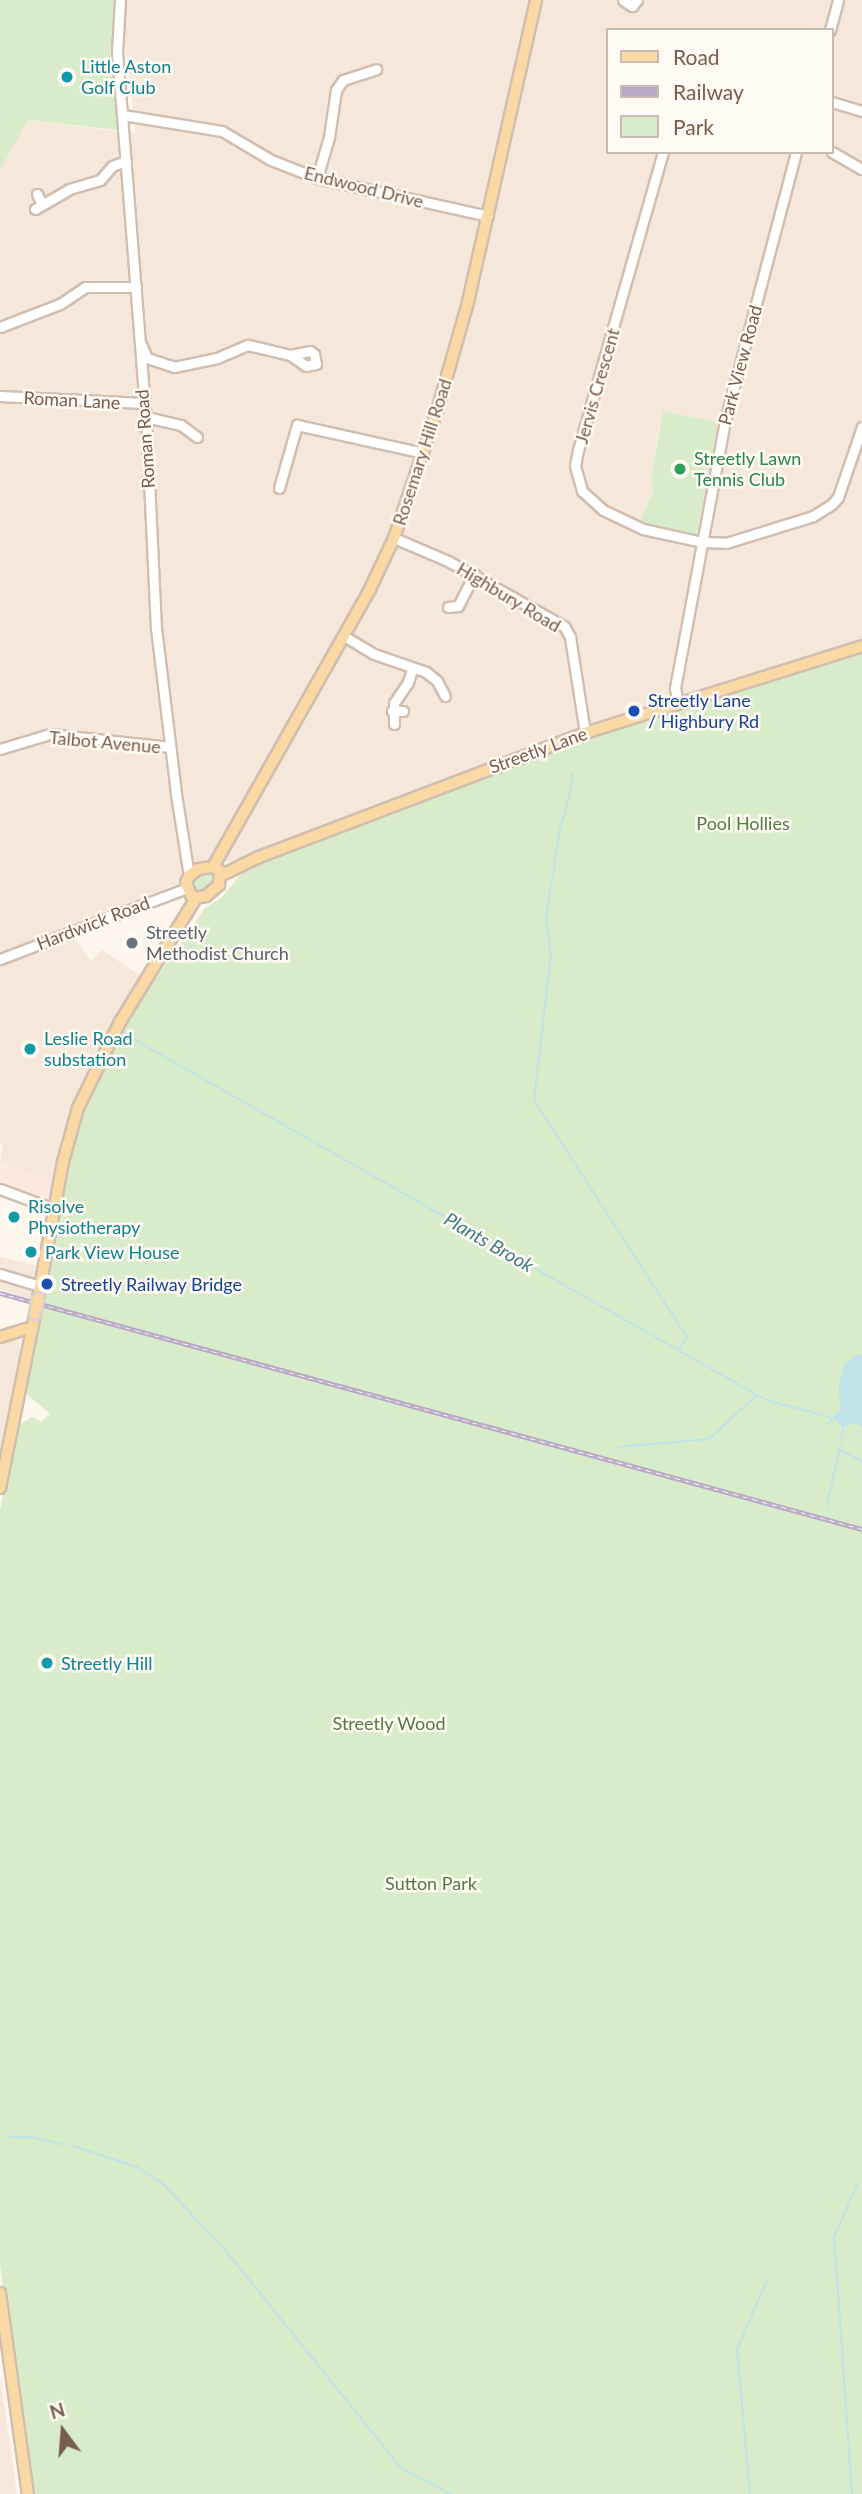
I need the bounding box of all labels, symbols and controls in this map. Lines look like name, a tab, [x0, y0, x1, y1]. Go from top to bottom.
legend	[606, 28, 834, 154]
text: Road	[673, 44, 720, 69]
place label: Little Aston Golf Club	[81, 56, 172, 98]
marker: Little Aston Golf Club	[59, 69, 75, 85]
text: Railway	[673, 79, 744, 104]
text: Park	[673, 114, 714, 139]
street label: Endwood Drive	[302, 162, 426, 212]
street label: Park View Road	[713, 302, 767, 428]
street label: Jervis Crescent	[570, 326, 624, 446]
street label: Rosemary Hill Road	[388, 376, 456, 528]
street label: Roman Lane	[23, 387, 121, 413]
street label: Roman Road	[131, 389, 159, 489]
place label: Streetly Lawn Tennis Club	[694, 448, 802, 490]
marker: Streetly Lawn Tennis Club	[672, 461, 688, 477]
street label: Highbury Road	[453, 557, 565, 637]
place label: Streetly Lane / Highbury Rd	[648, 690, 760, 732]
marker: Streetly Lane / Highbury Rd	[626, 703, 642, 719]
street label: Streetly Lane	[486, 722, 590, 778]
street label: Talbot Avenue	[48, 726, 162, 758]
park label: Pool Hollies	[696, 812, 790, 834]
street label: Hardwick Road	[33, 892, 153, 954]
place label: Streetly Methodist Church	[146, 922, 289, 964]
marker: Streetly Methodist Church	[124, 935, 140, 951]
place label: Leslie Road substation	[44, 1028, 132, 1070]
marker: Leslie Road substation	[22, 1041, 38, 1057]
place label: Risolve Physiotherapy	[28, 1196, 140, 1238]
water label: Plants Brook	[440, 1207, 538, 1277]
marker: Risolve Physiotherapy	[6, 1209, 22, 1225]
place label: Park View House	[45, 1241, 180, 1263]
marker: Park View House	[23, 1244, 39, 1260]
place label: Streetly Railway Bridge	[61, 1273, 243, 1295]
marker: Streetly Railway Bridge	[39, 1276, 55, 1292]
place label: Streetly Hill	[61, 1652, 153, 1674]
marker: Streetly Hill	[39, 1655, 55, 1671]
park label: Streetly Wood	[332, 1712, 446, 1734]
park label: Sutton Park	[385, 1872, 477, 1894]
north arrow	[28, 2396, 98, 2466]
text: N	[47, 2397, 67, 2423]

